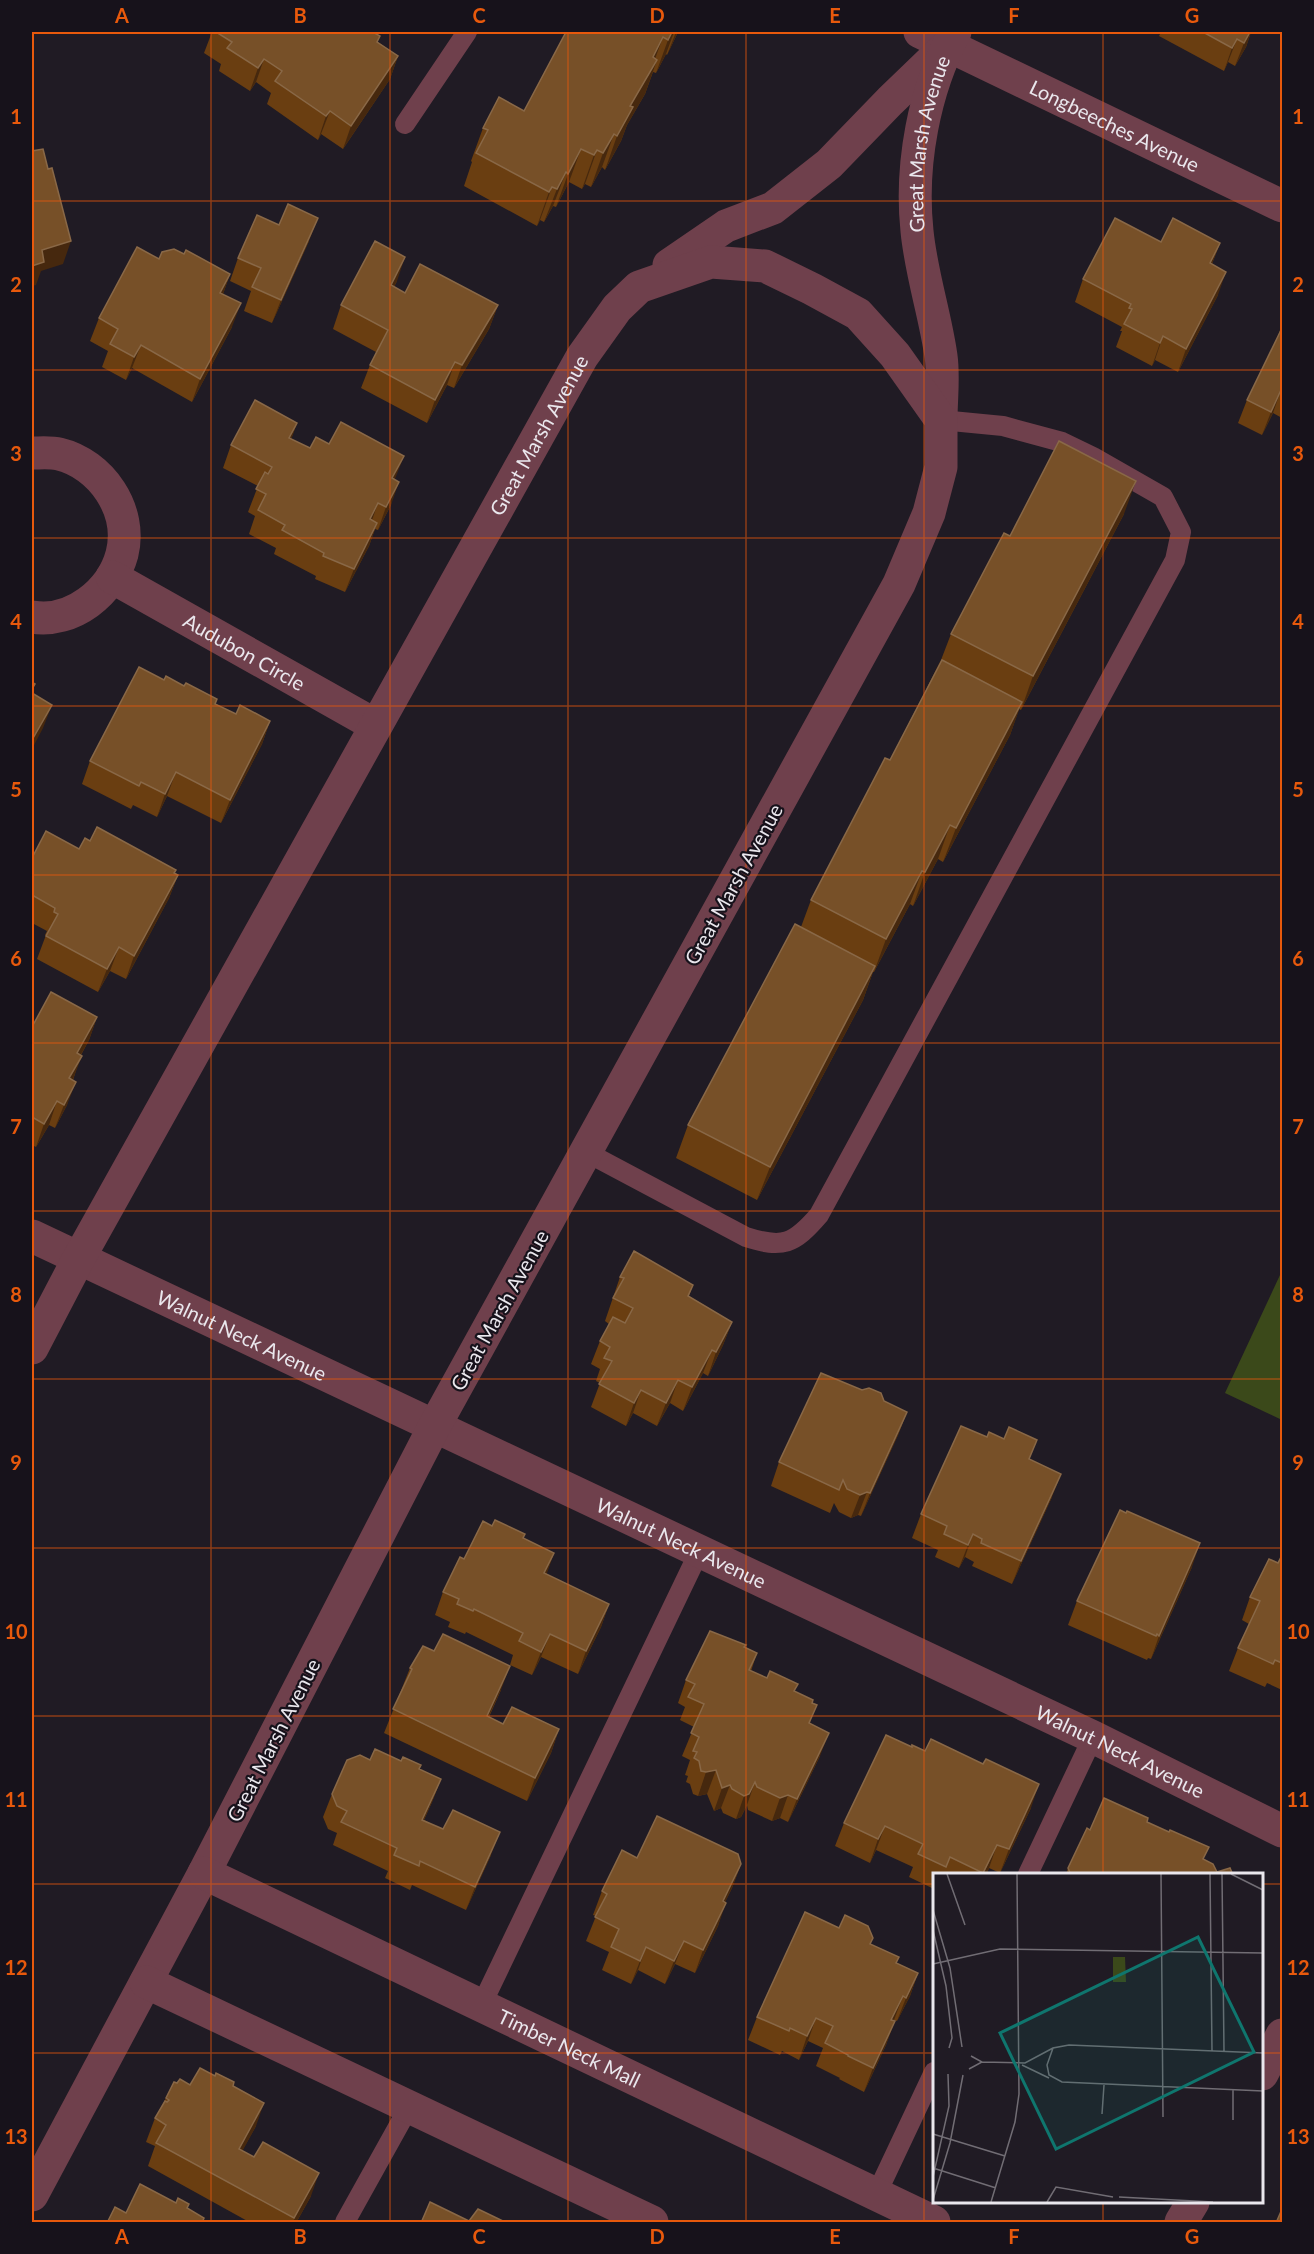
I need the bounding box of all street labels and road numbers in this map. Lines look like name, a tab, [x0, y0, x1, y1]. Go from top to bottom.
street label: Great Marsh Avenue	[903, 52, 955, 234]
street label: Longbeeches Avenue	[1026, 75, 1203, 177]
street label: Great Marsh Avenue	[484, 351, 593, 520]
street label: Audubon Circle	[180, 608, 309, 695]
street label: Great Marsh Avenue	[679, 800, 787, 968]
street label: Great Marsh Avenue	[445, 1226, 553, 1394]
street label: Walnut Neck Avenue	[153, 1285, 330, 1385]
street label: Walnut Neck Avenue	[593, 1492, 770, 1593]
street label: Great Marsh Avenue	[221, 1654, 325, 1826]
street label: Walnut Neck Avenue	[1032, 1700, 1209, 1803]
street label: Timber Neck Mall	[494, 2003, 644, 2092]

